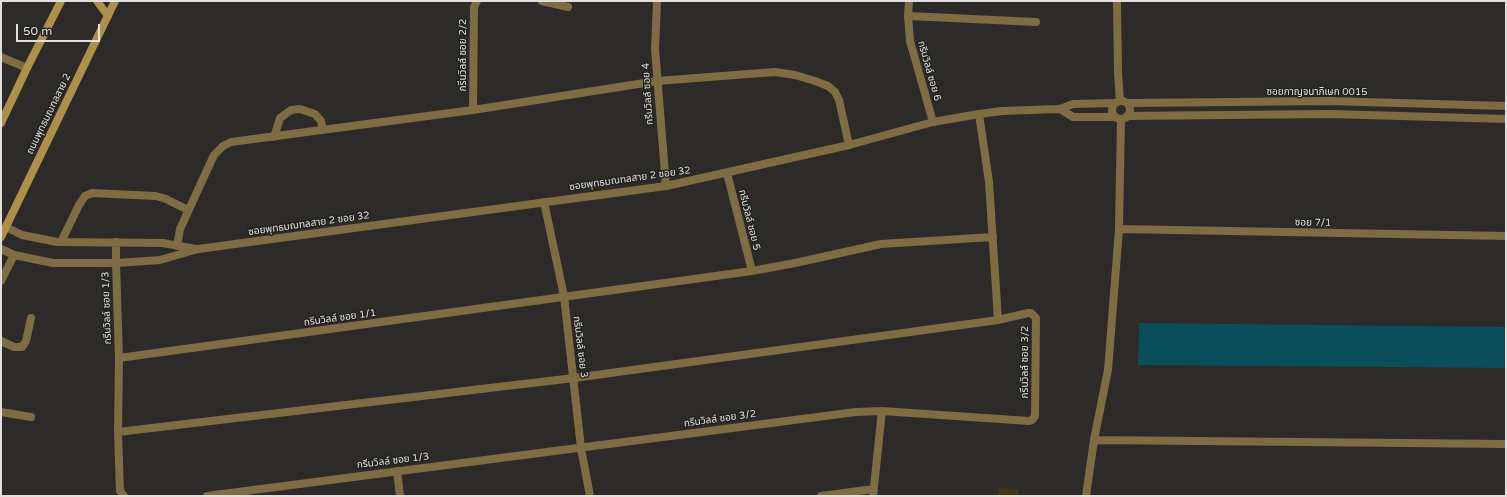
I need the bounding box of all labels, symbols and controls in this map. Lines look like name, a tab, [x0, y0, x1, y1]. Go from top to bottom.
scale bar	[18, 16, 102, 42]
street label: กรีนวิลล์ ซอย 2/2	[457, 19, 469, 91]
text: 50 m	[23, 24, 52, 38]
street label: กรีนวิลล์ ซอย 6	[915, 40, 943, 102]
street label: กรีนวิลล์ ซอย 4	[640, 63, 656, 125]
street label: ถนนพุทธมณฑลสาย 2	[24, 72, 74, 156]
street label: ซอยกาญจนาภิเษก 0015	[1267, 86, 1367, 98]
street label: ซอยพุทธมณฑลสาย 2 ซอย 32	[569, 165, 691, 193]
street label: กรีนวิลล์ ซอย 5	[736, 188, 762, 252]
street label: ซอยพุทธมณฑลสาย 2 ซอย 32	[248, 210, 370, 238]
street label: ซอย 7/1	[1295, 217, 1331, 229]
street label: กรีนวิลล์ ซอย 1/3	[100, 271, 114, 345]
street label: กรีนวิลล์ ซอย 1/1	[303, 307, 377, 329]
street label: กรีนวิลล์ ซอย 3	[570, 315, 590, 379]
street label: กรีนวิลล์ ซอย 3/2	[1019, 326, 1031, 398]
street label: กรีนวิลล์ ซอย 3/2	[683, 408, 757, 430]
street label: กรีนวิลล์ ซอย 1/3	[356, 451, 430, 471]

